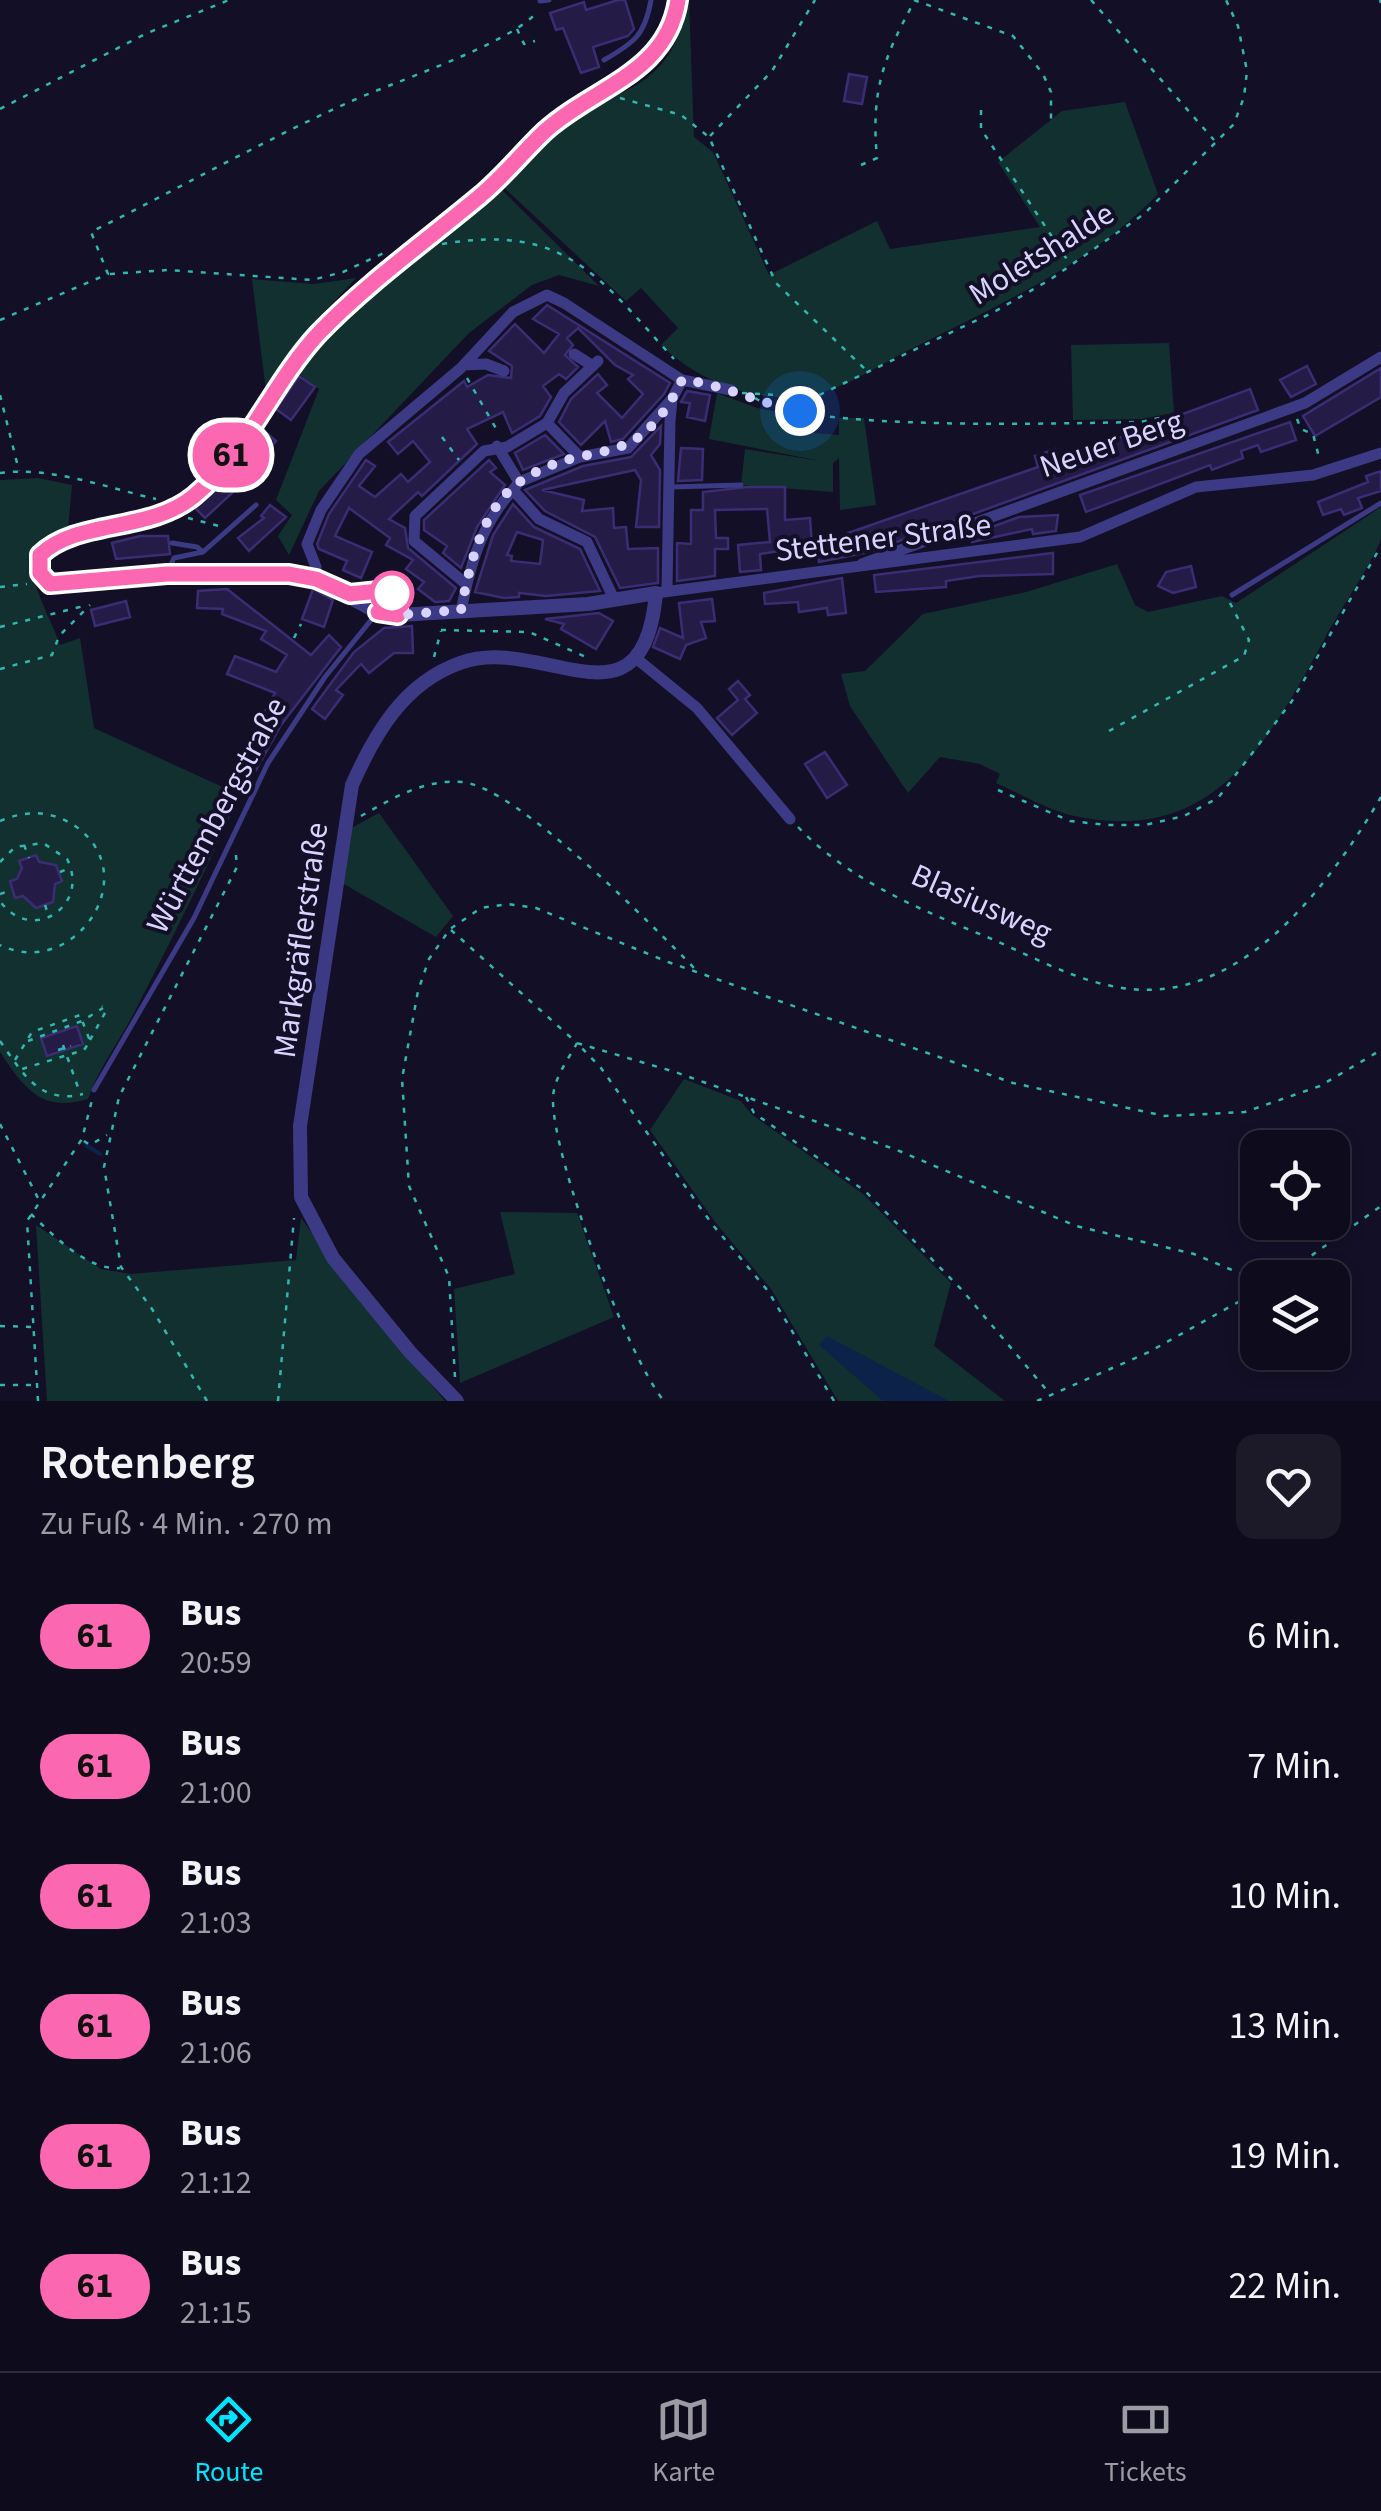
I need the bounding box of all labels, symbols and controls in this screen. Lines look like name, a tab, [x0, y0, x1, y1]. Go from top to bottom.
street label: Moletshalde	[960, 191, 1123, 317]
your location	[775, 386, 825, 436]
street label: Neuer Berg	[1033, 398, 1189, 490]
line badge: 61	[186, 422, 276, 488]
text: 61	[213, 430, 249, 480]
street label: Stettener Straße	[772, 502, 994, 574]
unlabelled marker	[371, 572, 413, 614]
street label: Württembergstraße	[135, 689, 299, 942]
street label: Markgräflerstraße	[262, 819, 340, 1061]
street label: Blasiusweg	[904, 852, 1059, 955]
map controls	[1240, 1130, 1350, 1370]
button: locate	[1240, 1130, 1350, 1240]
button: layers	[1240, 1260, 1350, 1370]
text: Rotenberg	[40, 1429, 255, 1497]
button: heart	[1236, 1434, 1341, 1539]
text: Zu Fuß · 4 Min. · 270 m	[40, 1501, 333, 1547]
text: Bus	[180, 1586, 241, 1640]
text: 6 Min.	[1247, 1609, 1341, 1663]
text: 61	[77, 1611, 113, 1661]
text: 20:59	[180, 1640, 252, 1686]
text: Bus	[180, 1716, 241, 1770]
text: 7 Min.	[1247, 1739, 1341, 1793]
text: 61	[77, 1741, 113, 1791]
text: 21:00	[180, 1770, 252, 1816]
text: Bus	[180, 1846, 241, 1900]
text: 10 Min.	[1228, 1869, 1341, 1923]
text: 61	[77, 1871, 113, 1921]
text: 21:03	[180, 1900, 252, 1946]
text: Bus	[180, 1976, 241, 2030]
text: 13 Min.	[1228, 1999, 1341, 2053]
text: 61	[77, 2001, 113, 2051]
text: 21:06	[180, 2030, 252, 2076]
text: Bus	[180, 2106, 241, 2160]
text: 19 Min.	[1228, 2129, 1341, 2183]
text: 61	[77, 2131, 113, 2181]
text: 21:12	[180, 2160, 252, 2206]
text: Bus	[180, 2236, 241, 2290]
text: 22 Min.	[1228, 2259, 1341, 2313]
text: 61	[77, 2261, 113, 2311]
text: 21:15	[180, 2290, 252, 2336]
tab: Route	[194, 2392, 263, 2492]
tab: Karte	[652, 2392, 715, 2492]
tab: Tickets	[1104, 2392, 1187, 2492]

